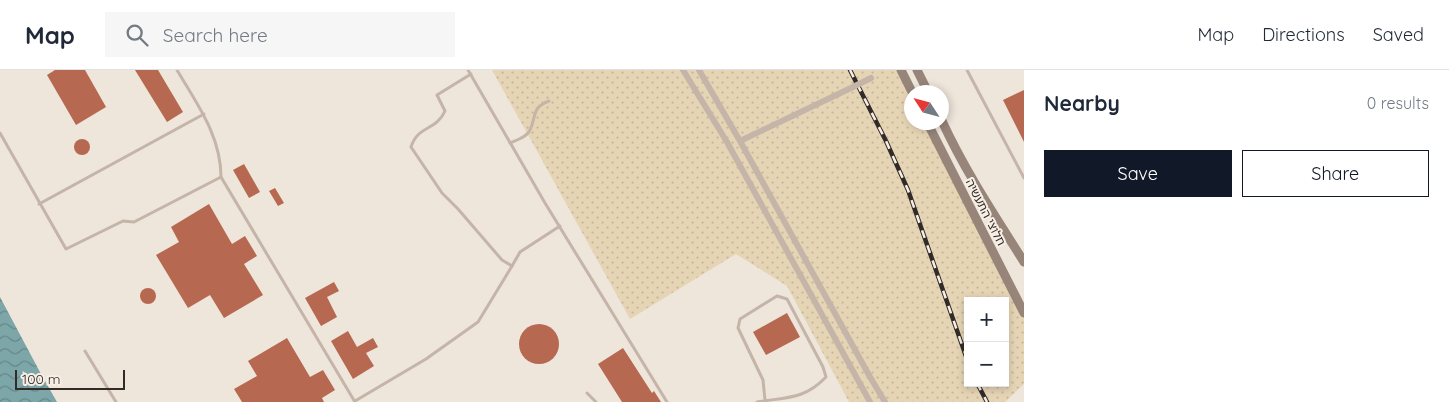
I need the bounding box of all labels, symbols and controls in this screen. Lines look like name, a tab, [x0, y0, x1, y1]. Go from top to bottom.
search box	[105, 12, 455, 57]
text: Map	[25, 20, 75, 50]
icon: search	[123, 21, 151, 49]
text: Search here	[163, 23, 268, 47]
text: Map	[1197, 23, 1234, 46]
text: Directions	[1262, 23, 1345, 46]
text: Saved	[1373, 23, 1424, 46]
north arrow	[904, 85, 949, 130]
text: Nearby	[1044, 90, 1120, 116]
text: 0 results	[1367, 93, 1429, 113]
button: Save	[1044, 150, 1232, 197]
button: Share	[1242, 150, 1429, 197]
street label: חלוצי התעשיה	[963, 176, 1009, 248]
map controls	[964, 297, 1009, 387]
button: +	[964, 297, 1009, 342]
button: −	[964, 342, 1009, 387]
scale bar	[15, 367, 125, 390]
text: 100 m	[22, 370, 60, 388]

